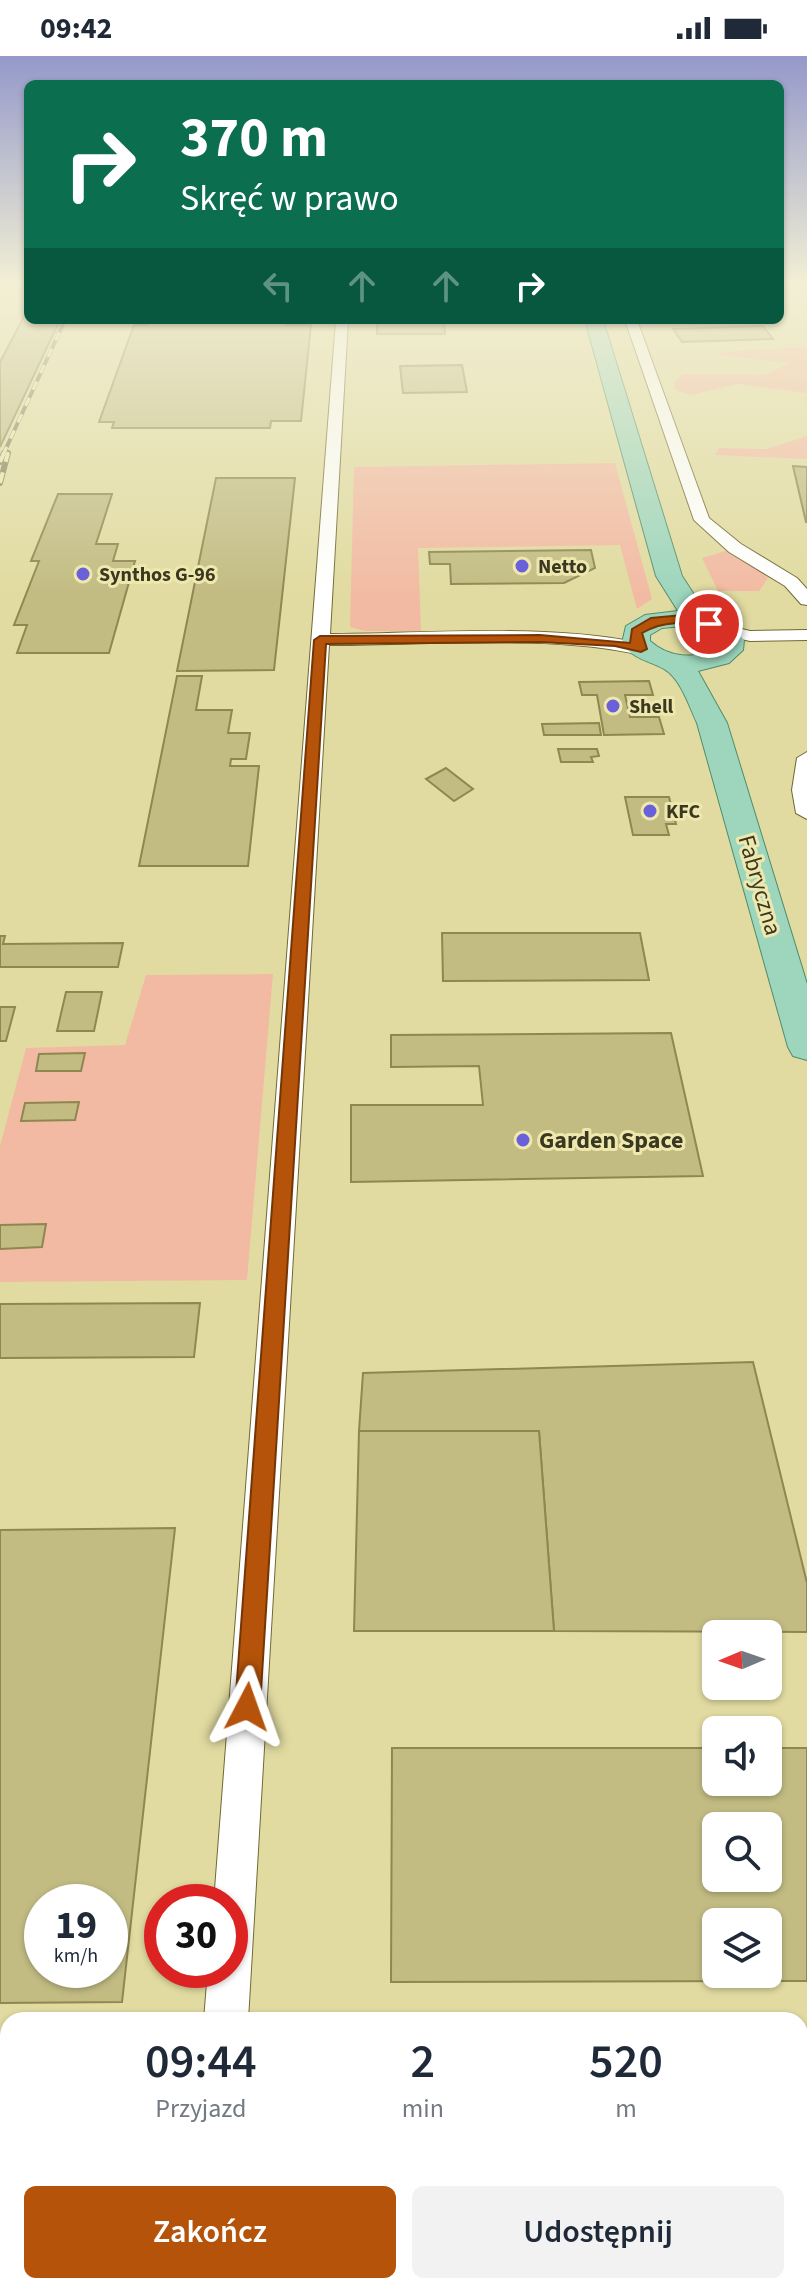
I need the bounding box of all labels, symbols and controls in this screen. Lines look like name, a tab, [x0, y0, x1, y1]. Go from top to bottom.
text: 09:42	[40, 7, 112, 50]
text: 370 m	[180, 99, 328, 178]
icon: right	[48, 112, 152, 216]
text: Skręć w prawo	[180, 173, 399, 224]
icon: left	[256, 264, 300, 308]
icon: ahead	[340, 264, 384, 308]
icon: ahead	[424, 264, 468, 308]
icon: right	[508, 264, 552, 308]
place label: Netto	[538, 553, 587, 581]
marker: Netto	[513, 557, 531, 575]
place label: Synthos G-96	[99, 561, 215, 589]
marker: Synthos G-96	[74, 565, 92, 583]
pin	[675, 590, 743, 658]
icon: arrive	[687, 602, 731, 646]
place label: Shell	[629, 693, 674, 721]
marker: Shell	[604, 697, 622, 715]
place label: KFC	[666, 798, 701, 826]
marker: KFC	[641, 802, 659, 820]
street label: Fabryczna	[729, 831, 791, 939]
place label: Garden Space	[539, 1123, 683, 1158]
marker: Garden Space	[514, 1131, 532, 1149]
north arrow	[702, 1620, 782, 1700]
map controls	[702, 1620, 782, 1988]
position arrow	[205, 1665, 289, 1749]
button: sound	[702, 1716, 782, 1796]
button: search	[702, 1812, 782, 1892]
speed limit sign: 30	[144, 1884, 248, 1988]
text: 19	[55, 1897, 97, 1954]
button: layers	[702, 1908, 782, 1988]
text: km/h	[54, 1942, 98, 1970]
text: 09:44	[145, 2028, 257, 2096]
text: 2	[411, 2028, 435, 2096]
text: 520	[589, 2028, 663, 2096]
text: Przyjazd	[155, 2090, 247, 2127]
text: min	[402, 2090, 444, 2127]
text: m	[615, 2090, 637, 2127]
button: Zakończ	[24, 2186, 396, 2278]
button: Udostępnij	[412, 2186, 784, 2278]

